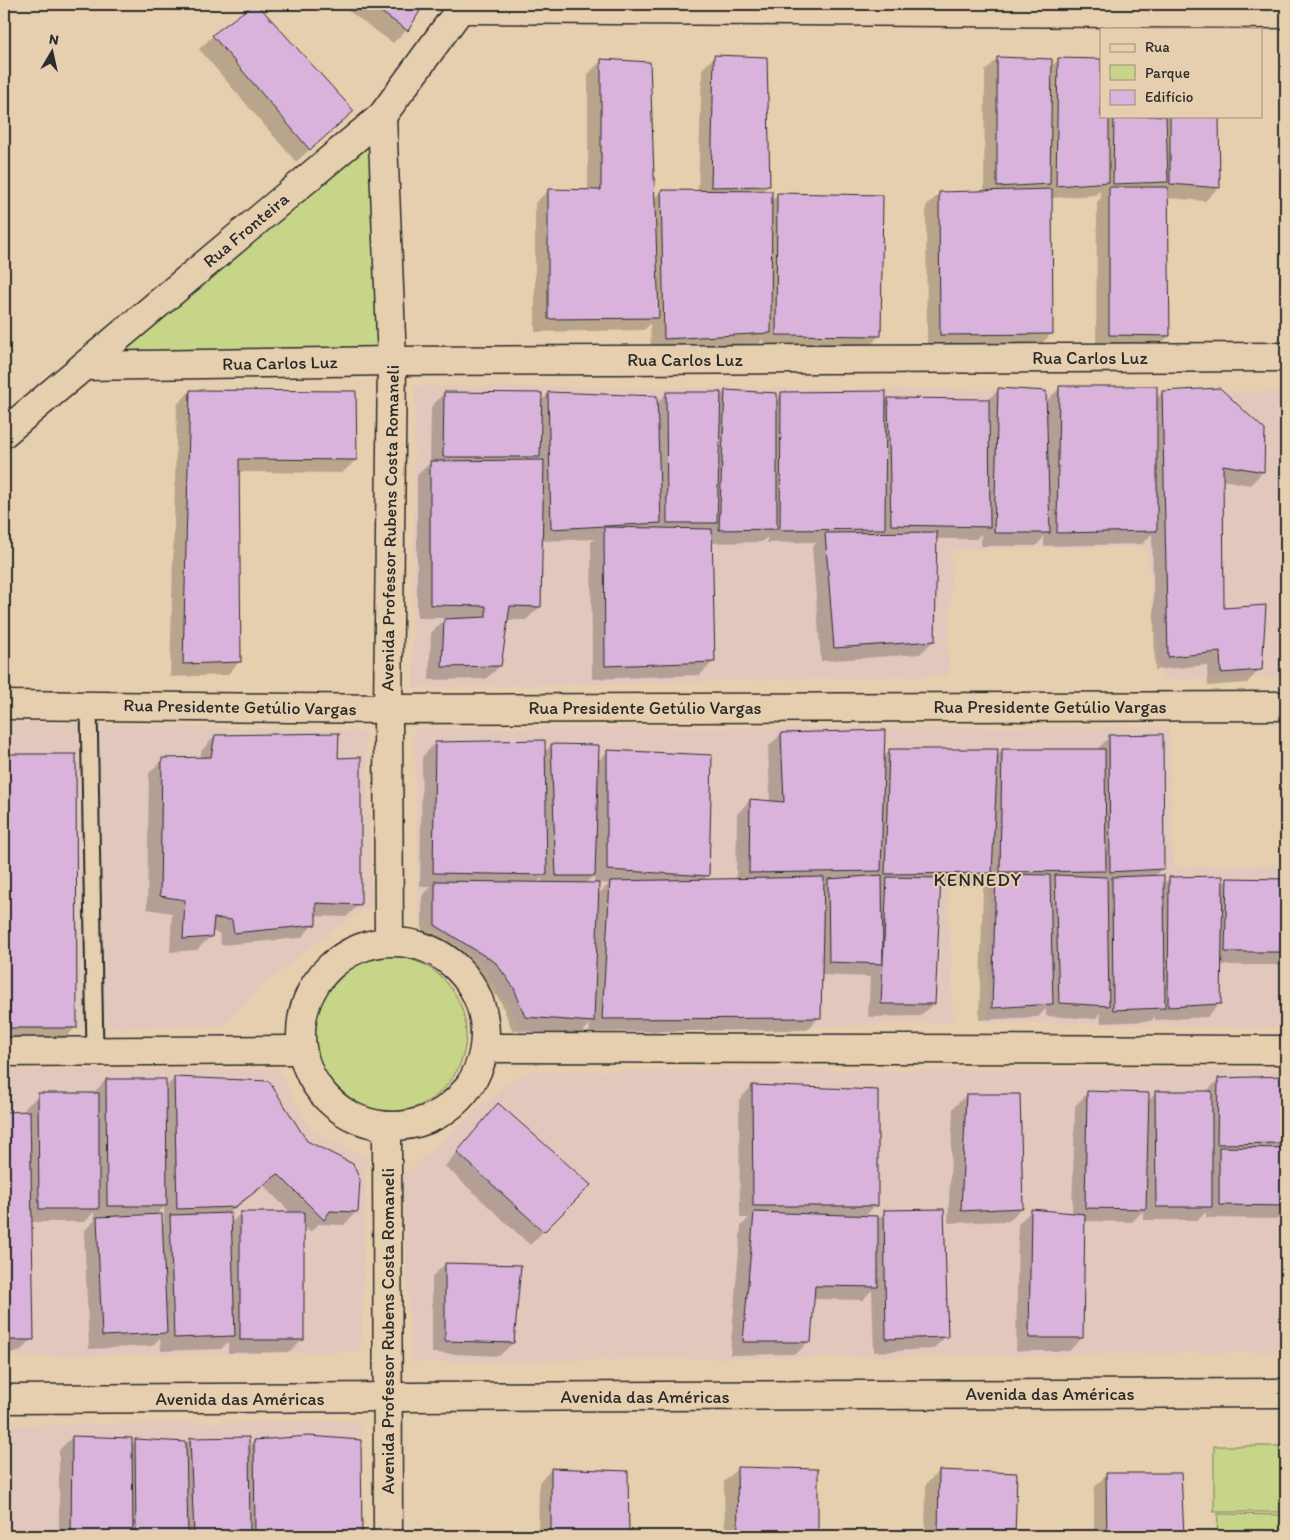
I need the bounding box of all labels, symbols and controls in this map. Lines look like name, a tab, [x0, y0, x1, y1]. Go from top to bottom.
north arrow	[28, 28, 78, 78]
legend	[1100, 28, 1262, 118]
text: N	[48, 31, 60, 49]
text: Rua	[1145, 38, 1170, 56]
text: Parque	[1145, 64, 1190, 82]
text: Edifício	[1145, 88, 1193, 106]
street label: Rua Fronteira	[199, 187, 294, 272]
street label: Rua Carlos Luz	[1032, 347, 1148, 369]
street label: Rua Carlos Luz	[627, 349, 743, 371]
street label: Rua Carlos Luz	[222, 351, 339, 375]
street label: Avenida Professor Rubens Costa Romaneli	[376, 365, 404, 691]
street label: Rua Presidente Getúlio Vargas	[123, 694, 357, 720]
street label: Rua Presidente Getúlio Vargas	[933, 696, 1167, 718]
street label: Rua Presidente Getúlio Vargas	[528, 697, 762, 719]
district label: KENNEDY	[934, 868, 1022, 891]
street label: Avenida Professor Rubens Costa Romaneli	[377, 1168, 399, 1494]
street label: Avenida das Américas	[965, 1383, 1135, 1405]
street label: Avenida das Américas	[560, 1386, 730, 1408]
street label: Avenida das Américas	[155, 1388, 325, 1410]

